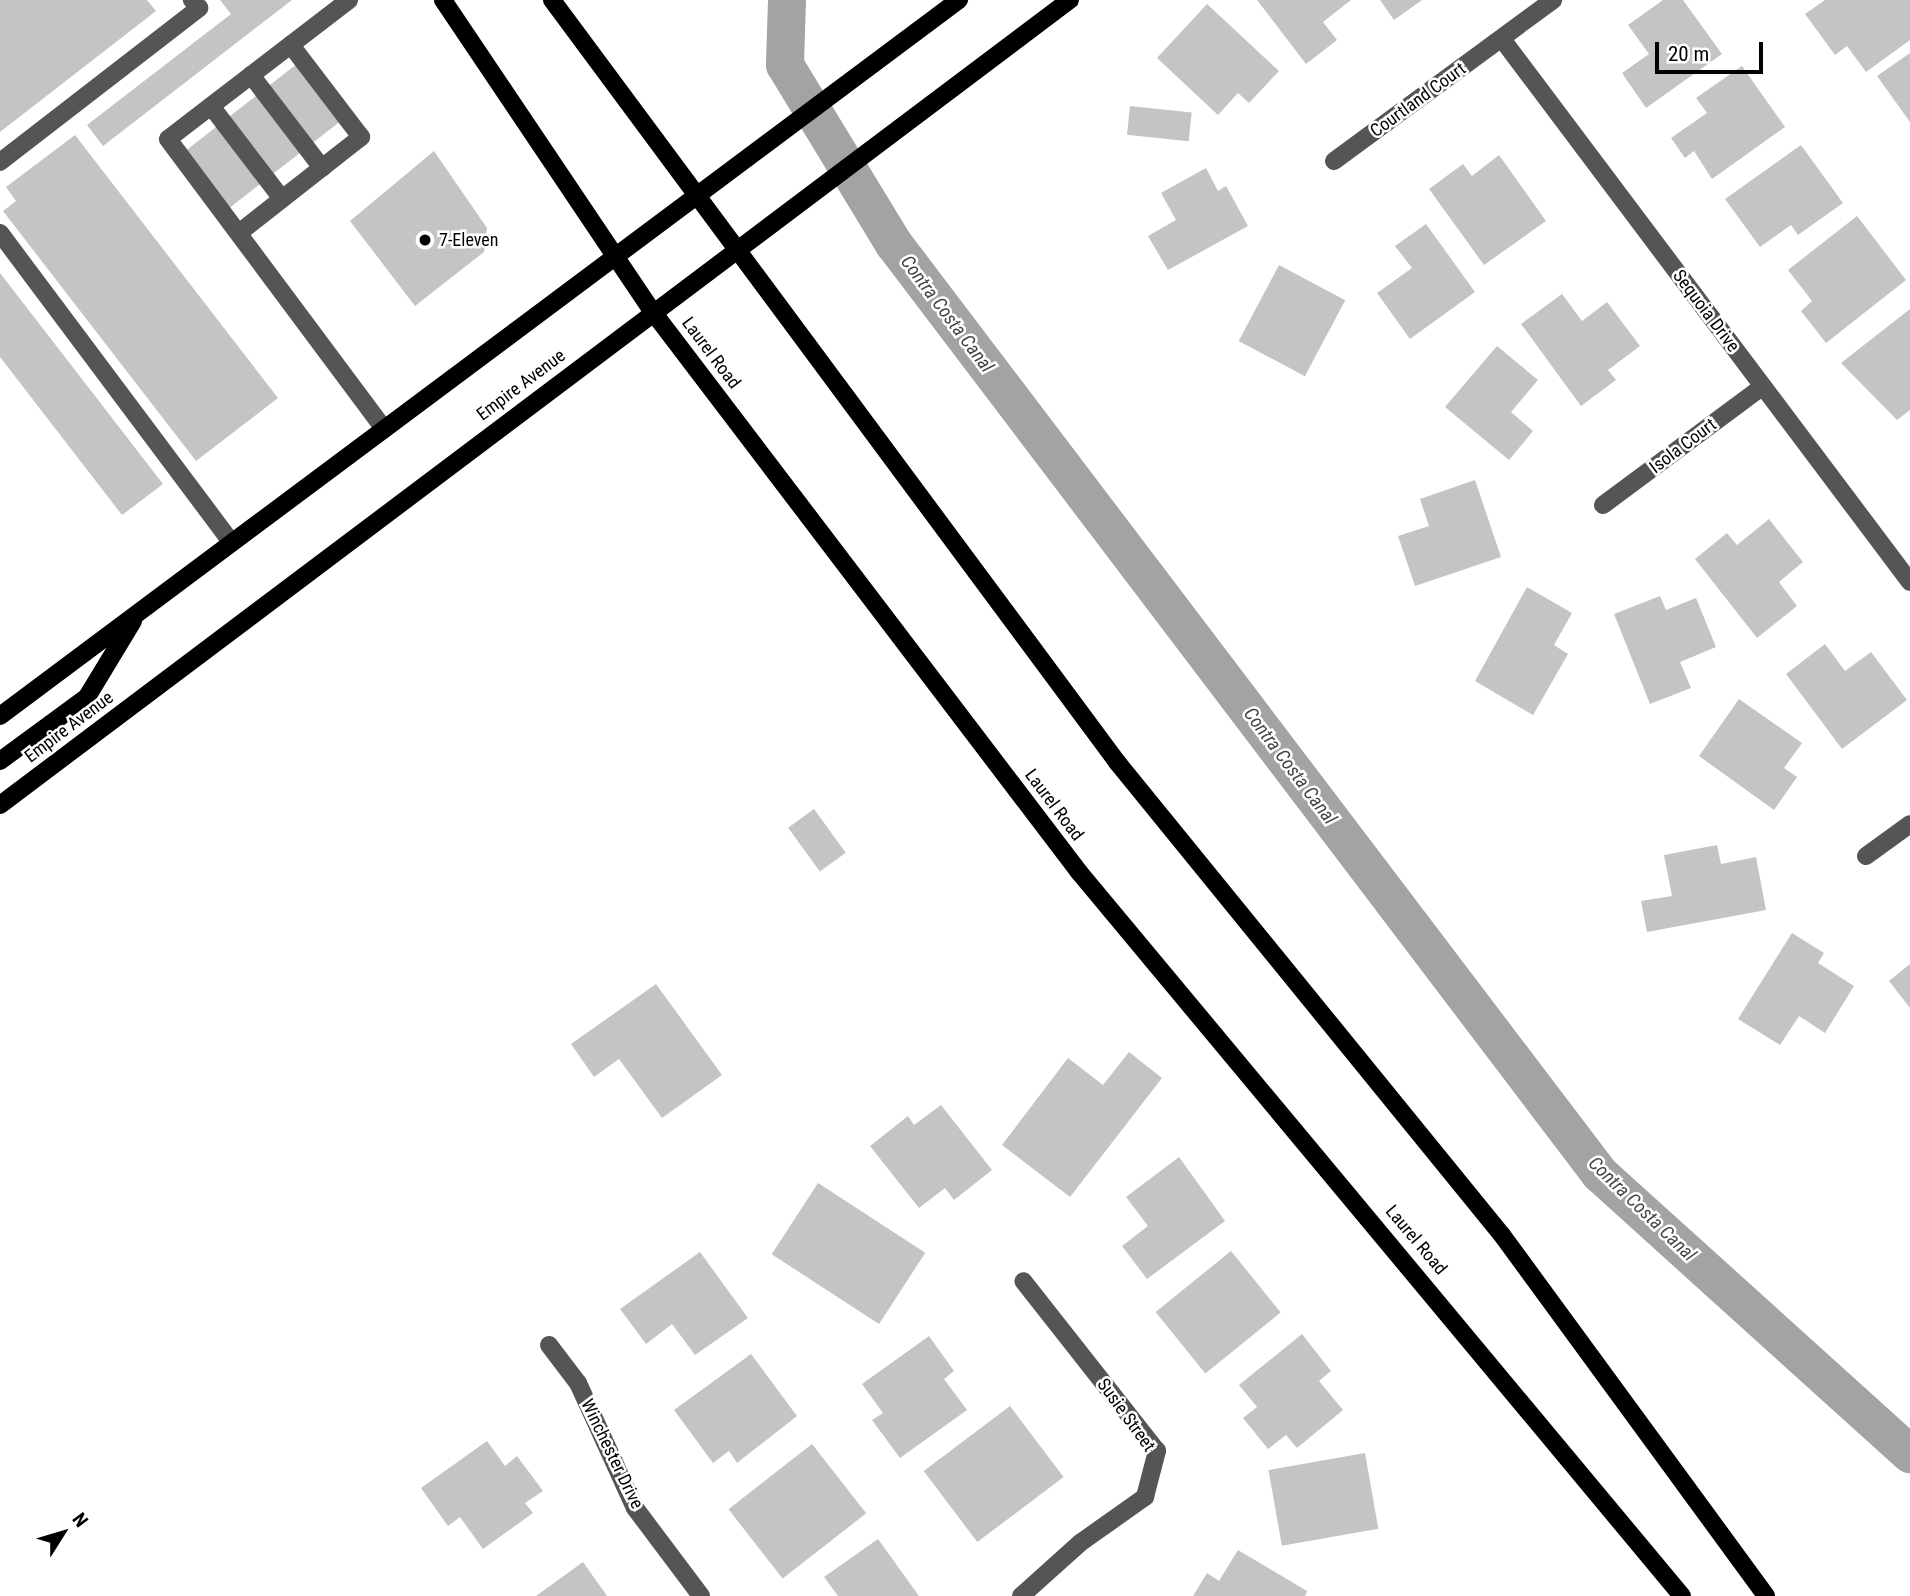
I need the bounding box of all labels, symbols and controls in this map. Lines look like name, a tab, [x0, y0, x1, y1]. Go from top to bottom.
scale bar	[1658, 28, 1766, 72]
text: 20 m	[1668, 42, 1709, 66]
street label: Courtland Court	[1366, 58, 1470, 142]
place label: 7-Eleven	[439, 229, 498, 251]
marker: 7-Eleven	[417, 232, 433, 248]
water label: Contra Costa Canal	[896, 251, 998, 377]
street label: Sequoia Drive	[1668, 266, 1744, 356]
street label: Laurel Road	[677, 313, 745, 393]
street label: Empire Avenue	[472, 345, 570, 425]
street label: Isola Court	[1645, 414, 1721, 478]
street label: Empire Avenue	[20, 687, 118, 767]
water label: Contra Costa Canal	[1239, 703, 1341, 829]
street label: Laurel Road	[1020, 765, 1088, 845]
water label: Contra Costa Canal	[1584, 1152, 1700, 1266]
street label: Laurel Road	[1381, 1201, 1451, 1279]
street label: Susie Street	[1092, 1374, 1160, 1456]
street label: Winchester Drive	[576, 1396, 648, 1512]
north arrow	[28, 1498, 98, 1568]
text: N	[67, 1508, 93, 1532]

